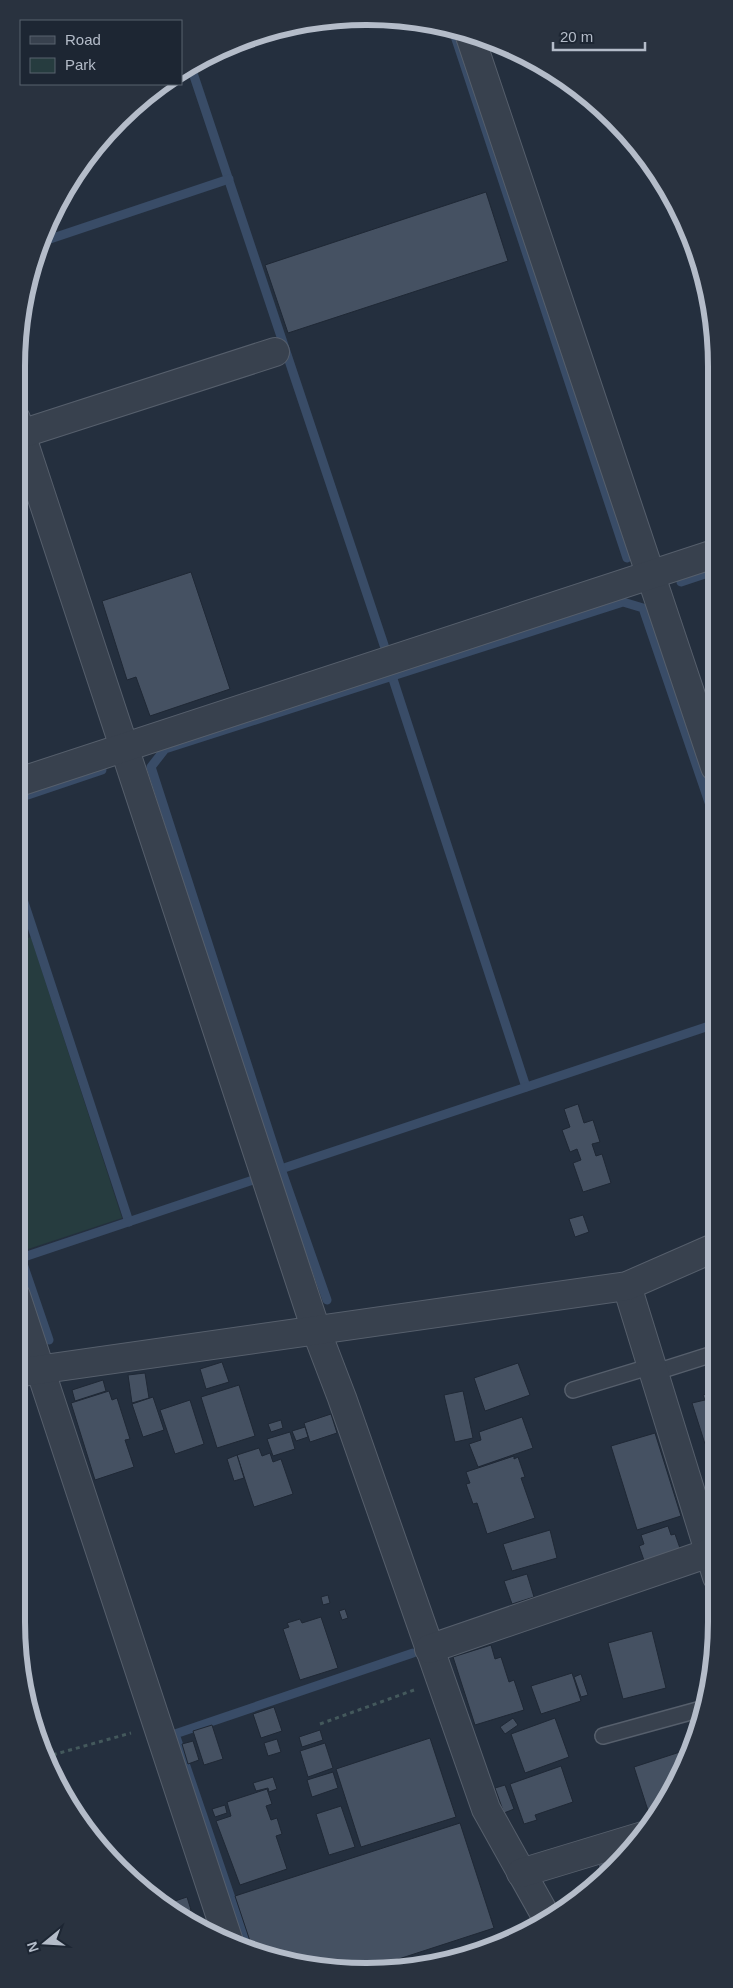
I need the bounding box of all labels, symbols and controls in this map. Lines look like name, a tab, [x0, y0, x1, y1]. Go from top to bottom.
legend	[20, 20, 182, 85]
scale bar	[553, 20, 646, 52]
text: 20 m	[560, 28, 593, 45]
text: Road	[65, 31, 101, 48]
text: Park	[65, 56, 96, 73]
north arrow	[20, 1918, 70, 1968]
text: N	[23, 1940, 42, 1954]

